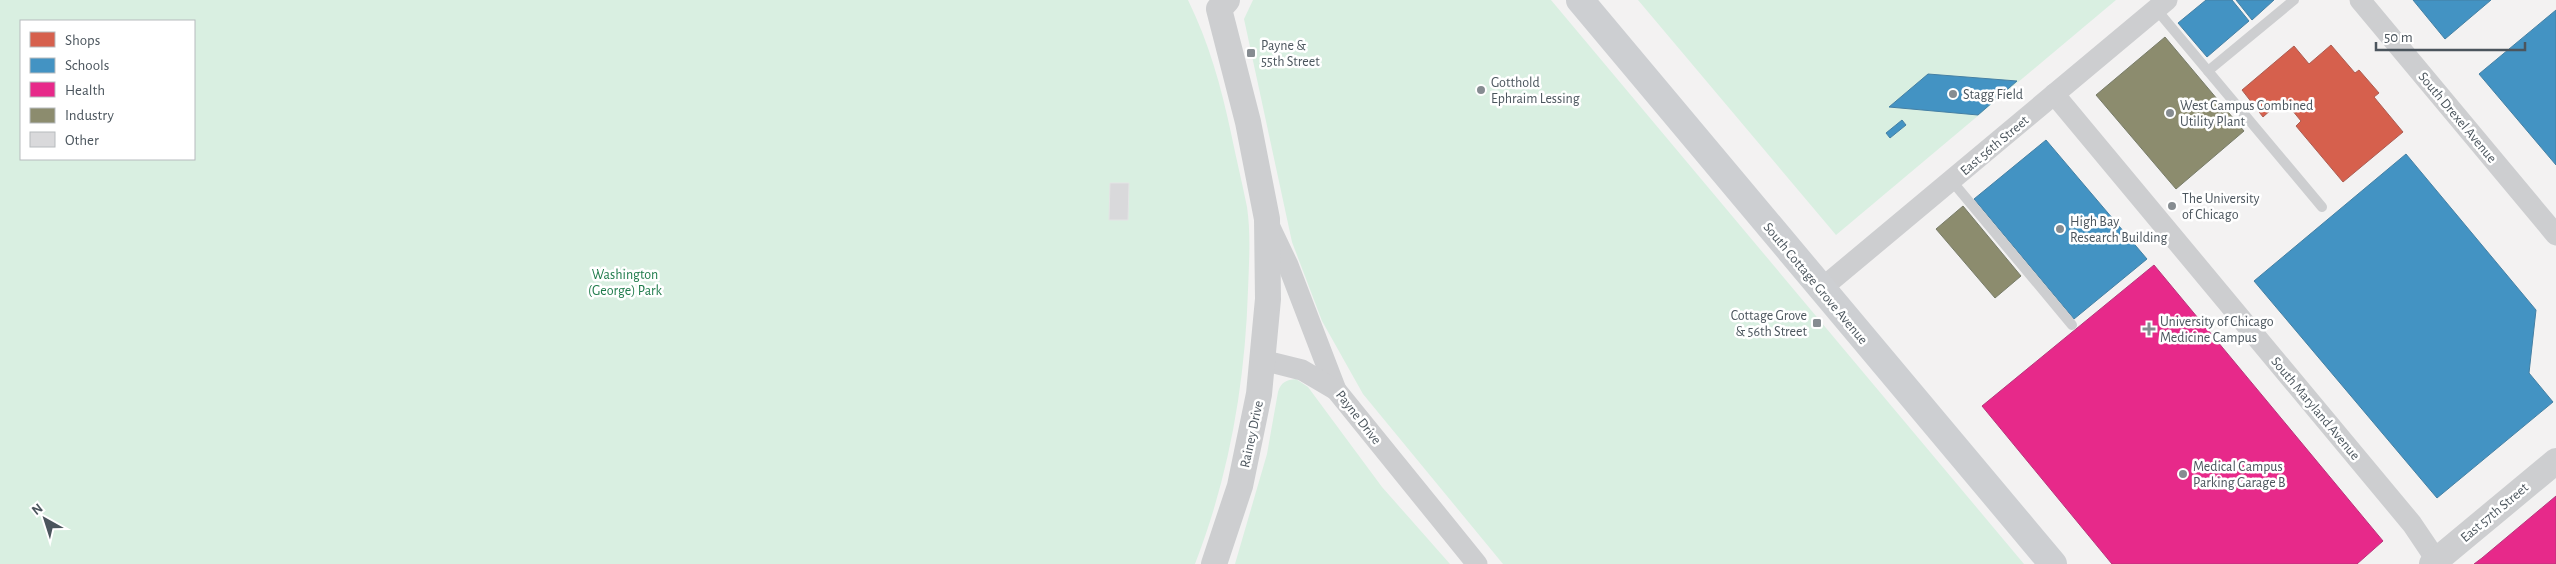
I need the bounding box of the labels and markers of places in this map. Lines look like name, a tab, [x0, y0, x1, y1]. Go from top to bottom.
place label: Payne & 55th Street	[1261, 39, 1320, 69]
marker: Payne & 55th Street	[1245, 47, 1257, 59]
place label: Gotthold Ephraim Lessing	[1491, 76, 1580, 106]
marker: Gotthold Ephraim Lessing	[1475, 84, 1487, 96]
marker: Stagg Field	[1947, 88, 1959, 100]
place label: Stagg Field	[1963, 88, 2023, 102]
place label: West Campus Combined Utility Plant	[2180, 99, 2313, 129]
marker: West Campus Combined Utility Plant	[2164, 107, 2176, 119]
place label: The University of Chicago	[2182, 192, 2260, 222]
marker: The University of Chicago	[2166, 200, 2178, 212]
place label: High Bay Research Building	[2070, 215, 2168, 245]
marker: High Bay Research Building	[2054, 223, 2066, 235]
place label: Cottage Grove & 56th Street	[1731, 309, 1808, 339]
place label: University of Chicago Medicine Campus	[2160, 315, 2274, 345]
marker: Cottage Grove & 56th Street	[1811, 317, 1823, 329]
marker: University of Chicago Medicine Campus	[2142, 322, 2156, 336]
place label: Medical Campus Parking Garage B	[2193, 460, 2285, 490]
marker: Medical Campus Parking Garage B	[2177, 468, 2189, 480]

